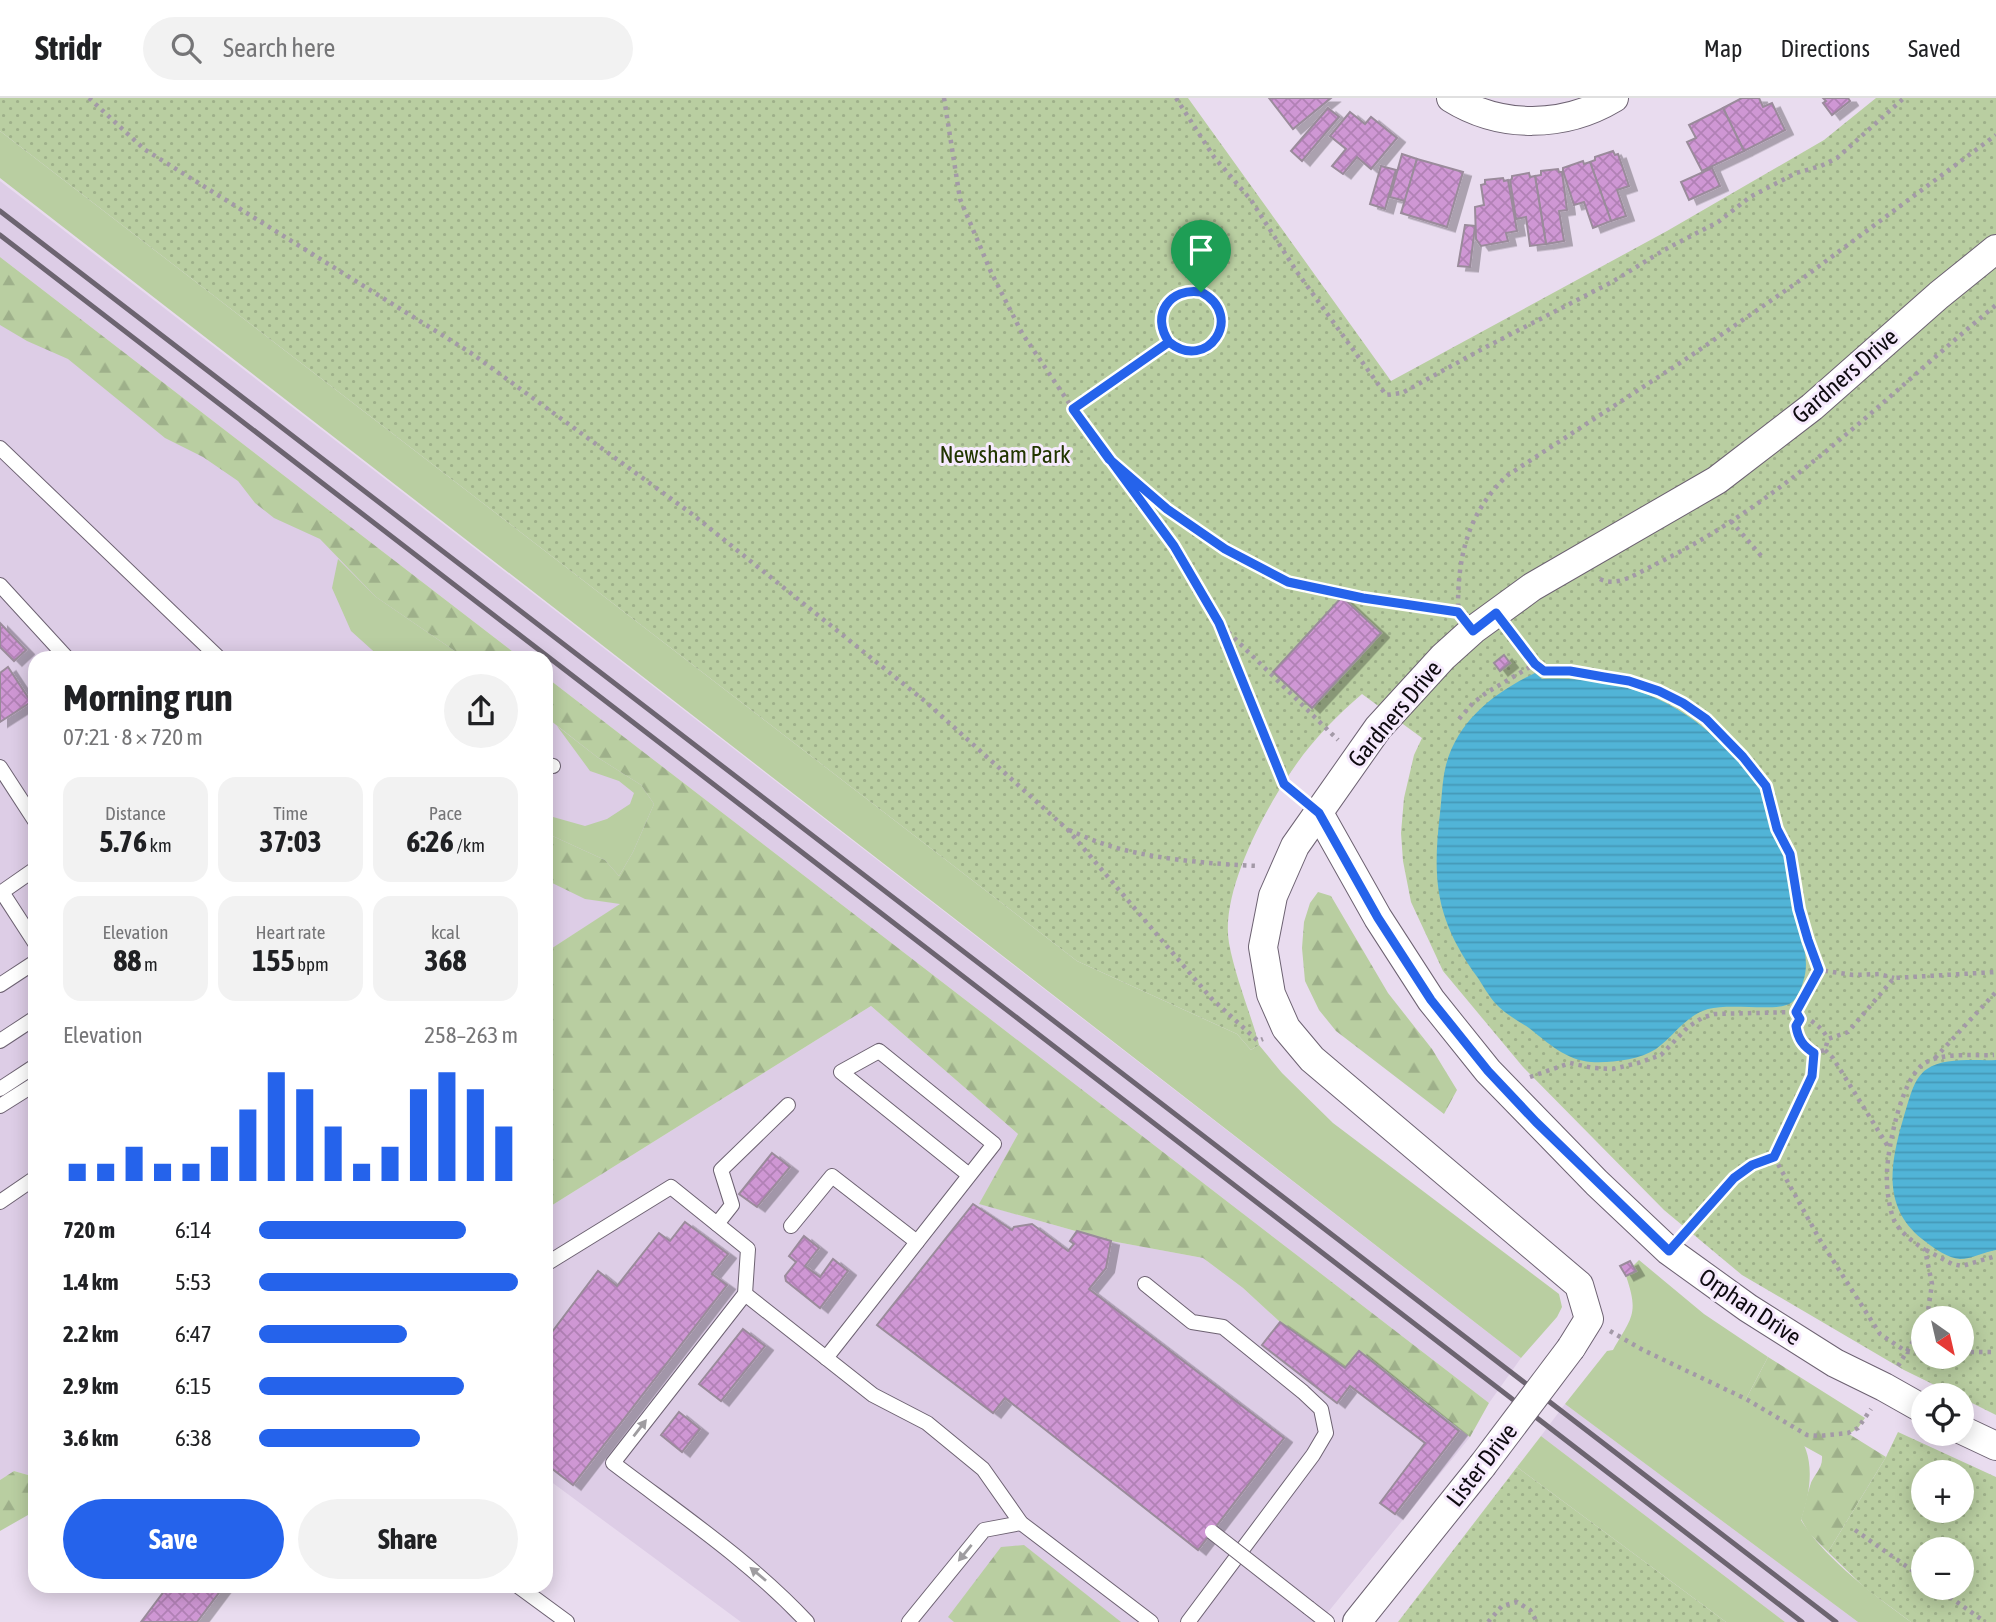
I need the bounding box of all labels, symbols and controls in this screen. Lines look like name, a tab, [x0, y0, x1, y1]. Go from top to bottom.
search box	[143, 17, 633, 80]
text: Stridr	[35, 29, 101, 67]
icon: search	[167, 29, 205, 67]
text: Search here	[223, 33, 335, 63]
text: Map	[1704, 35, 1742, 62]
text: Directions	[1780, 35, 1870, 62]
text: Saved	[1908, 35, 1961, 62]
pin	[1171, 220, 1231, 292]
icon: arrive	[1182, 231, 1220, 269]
street label: Gardners Drive	[1787, 323, 1903, 429]
park label: Newsham Park	[939, 441, 1071, 468]
street label: Gardners Drive	[1342, 655, 1447, 772]
button: share	[444, 674, 518, 748]
text: Morning run	[63, 676, 233, 719]
text: 07:21 · 8 × 720 m	[63, 724, 203, 750]
text: Distance	[105, 802, 166, 824]
text: Time	[273, 802, 308, 824]
text: Pace	[429, 802, 462, 824]
text: 5.76	[99, 824, 147, 858]
text: 37:03	[259, 824, 322, 858]
text: 6:26	[406, 824, 454, 858]
text: km	[147, 834, 172, 856]
text: /km	[454, 834, 485, 856]
text: Elevation	[103, 921, 168, 943]
text: Heart rate	[256, 921, 325, 943]
text: kcal	[431, 921, 460, 943]
text: 88	[113, 943, 141, 977]
text: 155	[252, 943, 295, 977]
text: 368	[424, 943, 467, 977]
text: m	[141, 953, 158, 975]
text: bpm	[295, 953, 329, 975]
text: Elevation	[63, 1022, 143, 1048]
text: 258–263 m	[424, 1022, 518, 1048]
text: 720 m	[63, 1217, 115, 1243]
text: 6:14	[175, 1217, 212, 1243]
street label: Orphan Drive	[1694, 1263, 1806, 1350]
text: 1.4 km	[63, 1269, 119, 1295]
text: 5:53	[175, 1269, 212, 1295]
north arrow	[1911, 1306, 1974, 1368]
map controls	[1911, 1306, 1974, 1600]
text: 2.2 km	[63, 1321, 119, 1347]
text: 6:47	[175, 1321, 212, 1347]
text: 2.9 km	[63, 1373, 119, 1399]
text: 6:15	[175, 1373, 212, 1399]
button: locate	[1911, 1383, 1974, 1446]
street label: Lister Drive	[1441, 1418, 1522, 1512]
one-way arrow	[633, 1419, 647, 1437]
text: 3.6 km	[63, 1425, 119, 1451]
text: 6:38	[175, 1425, 212, 1451]
button: +	[1911, 1460, 1974, 1523]
button: Save	[63, 1499, 284, 1579]
button: Share	[298, 1499, 518, 1579]
button: −	[1911, 1537, 1974, 1600]
one-way arrow	[958, 1545, 973, 1562]
one-way arrow	[750, 1567, 767, 1582]

